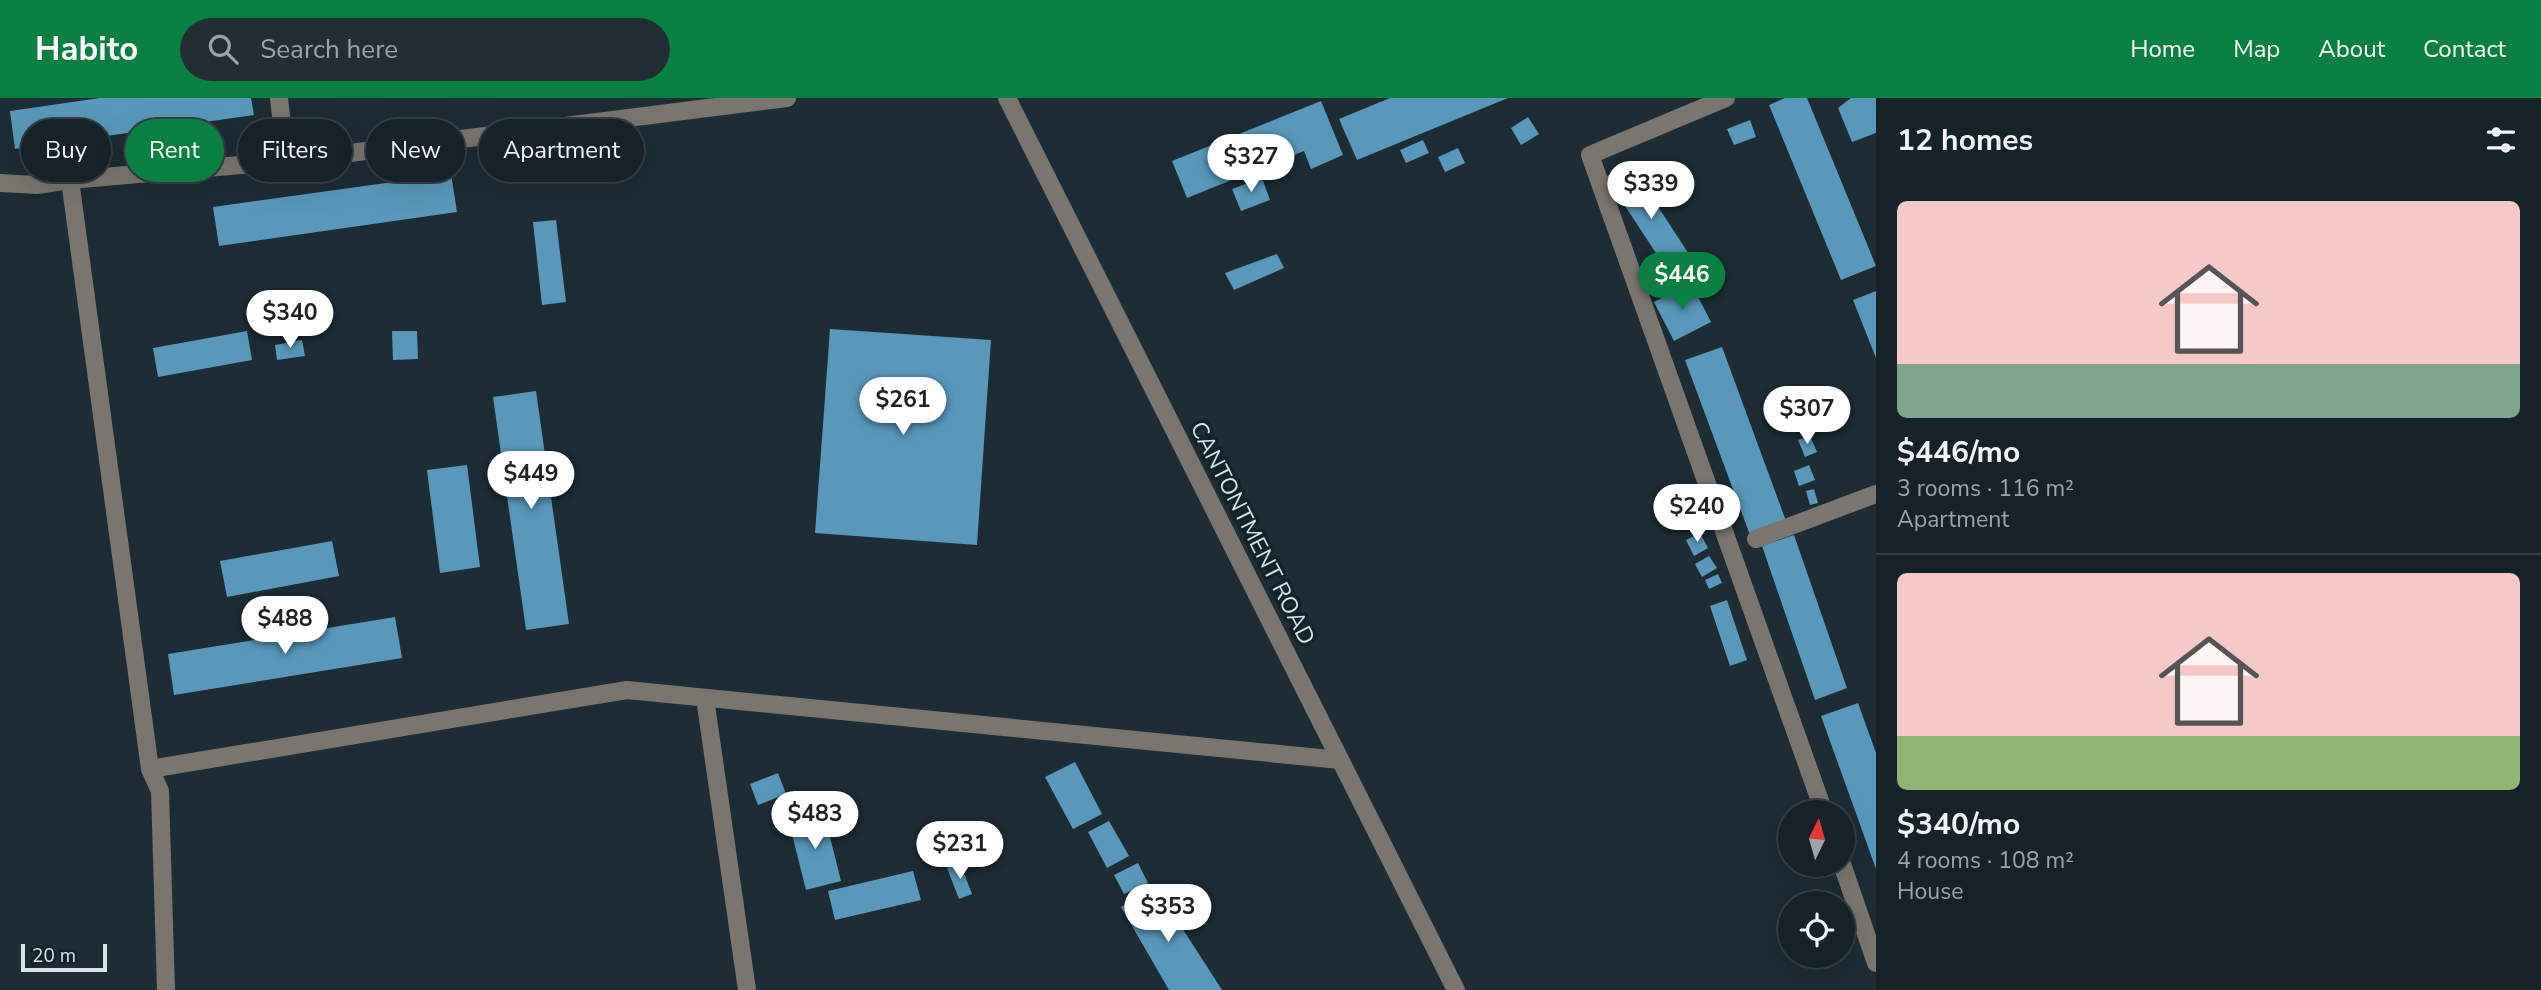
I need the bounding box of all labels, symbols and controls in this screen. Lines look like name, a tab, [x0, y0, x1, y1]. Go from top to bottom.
search box	[180, 18, 670, 81]
text: Habito	[35, 27, 138, 72]
icon: search	[204, 30, 242, 68]
text: Search here	[260, 32, 398, 67]
text: Home	[2130, 33, 2195, 65]
text: Map	[2233, 33, 2280, 65]
text: About	[2318, 33, 2385, 65]
text: Contact	[2423, 33, 2506, 65]
chip: Buy	[21, 119, 111, 182]
chip: Rent	[125, 119, 224, 182]
chip: Filters	[238, 119, 352, 182]
chip: New	[366, 119, 465, 182]
chip: Apartment	[479, 119, 644, 182]
text: 12 homes	[1897, 120, 2033, 161]
icon: filters	[2482, 121, 2520, 159]
pin: $327	[1210, 134, 1292, 194]
text: $327	[1223, 141, 1279, 172]
pin: $339	[1610, 162, 1692, 221]
text: $339	[1623, 168, 1679, 199]
icon: home	[2146, 246, 2272, 372]
pin: $446	[1641, 252, 1723, 312]
text: $446	[1654, 259, 1710, 290]
pin: $340	[249, 290, 331, 350]
text: $340	[262, 297, 318, 328]
pin: $261	[862, 378, 944, 437]
text: $261	[875, 384, 931, 415]
pin: $307	[1766, 386, 1848, 446]
text: $307	[1779, 393, 1835, 424]
street label: CANTONTMENT ROAD	[1183, 416, 1322, 650]
text: $446/mo	[1897, 432, 2020, 473]
pin: $449	[490, 452, 572, 511]
text: $449	[503, 458, 559, 489]
text: 3 rooms · 116 m²	[1897, 473, 2074, 504]
pin: $240	[1656, 484, 1738, 544]
text: $240	[1669, 491, 1725, 522]
text: Apartment	[1897, 504, 2009, 535]
pin: $488	[244, 596, 326, 656]
text: $488	[257, 603, 313, 634]
icon: home	[2146, 618, 2272, 744]
pin: $483	[774, 792, 856, 851]
text: $483	[787, 798, 843, 829]
north arrow	[1778, 800, 1855, 877]
map controls	[1778, 800, 1855, 968]
text: $340/mo	[1897, 804, 2020, 845]
pin: $231	[919, 822, 1001, 881]
text: $231	[932, 828, 988, 859]
text: 4 rooms · 108 m²	[1897, 845, 2074, 876]
text: House	[1897, 876, 1964, 907]
pin: $353	[1127, 884, 1209, 944]
text: $353	[1140, 891, 1196, 922]
button: locate	[1778, 891, 1855, 968]
scale bar	[21, 941, 107, 973]
text: 20 m	[32, 943, 76, 969]

